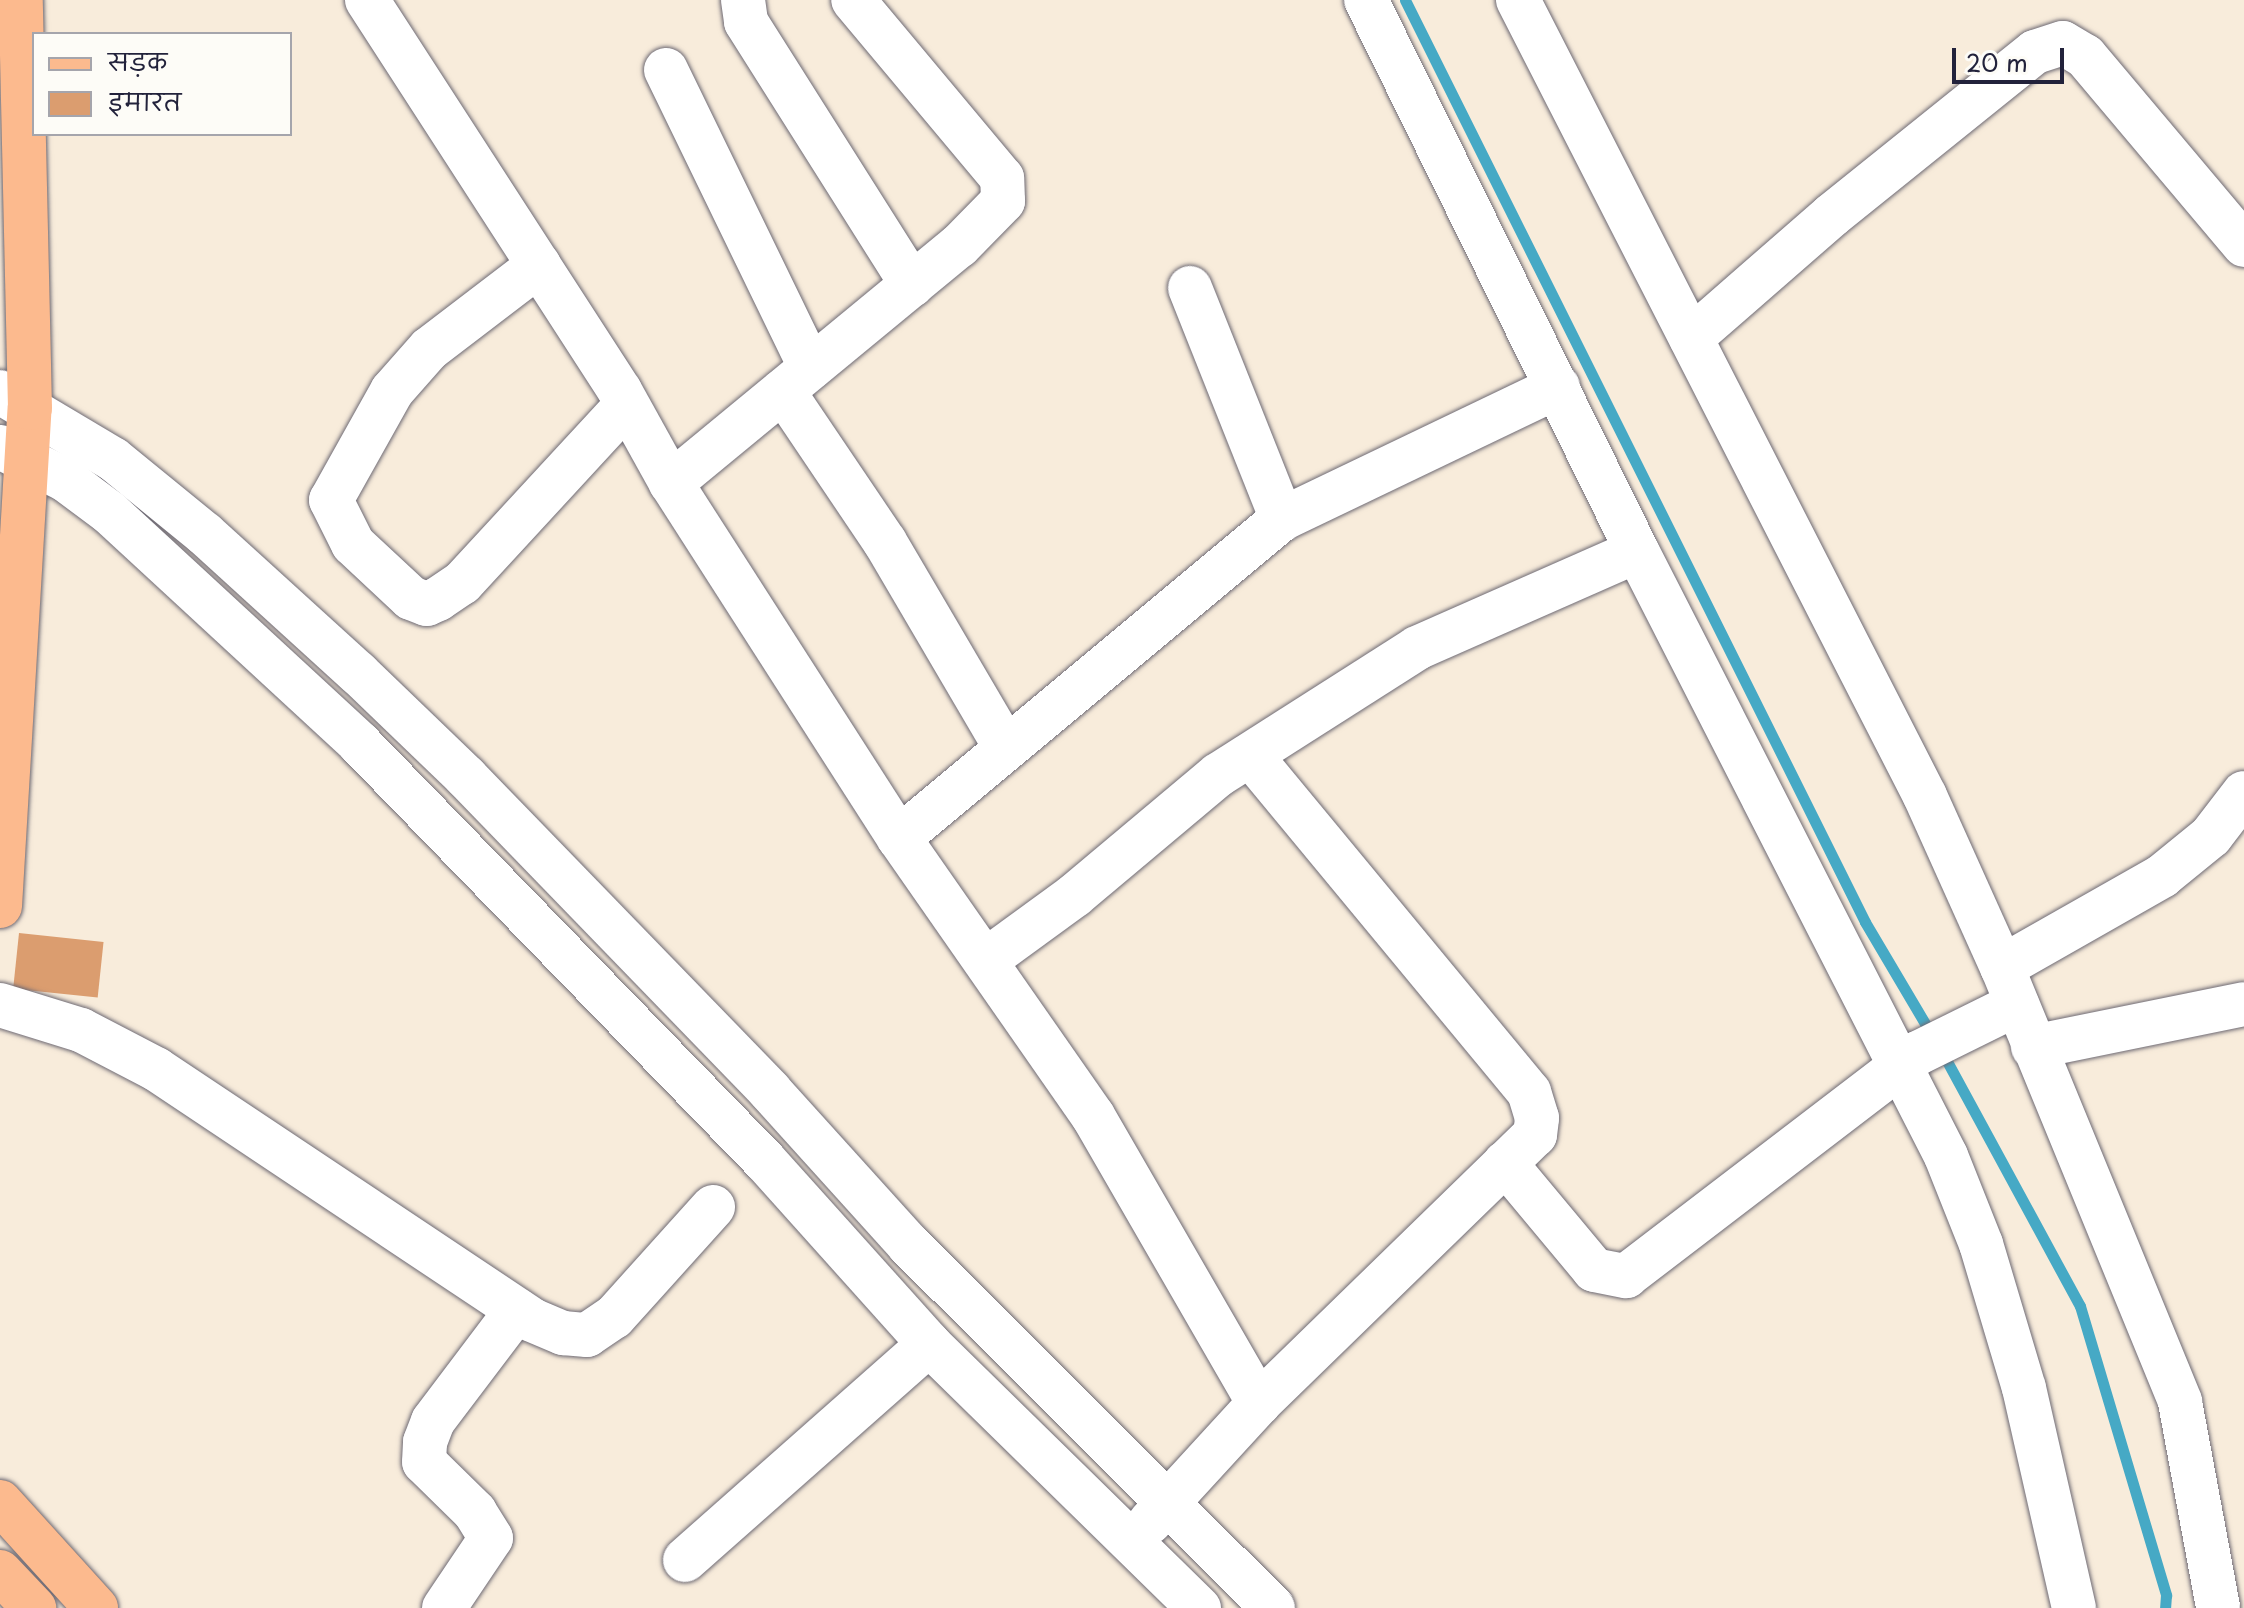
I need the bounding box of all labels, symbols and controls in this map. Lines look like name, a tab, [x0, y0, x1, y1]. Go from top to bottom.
legend	[32, 32, 292, 136]
scale bar	[1956, 32, 2068, 82]
text: सड़क	[108, 43, 167, 79]
text: 20 m	[1966, 44, 2028, 80]
text: इमारत	[108, 83, 181, 119]

